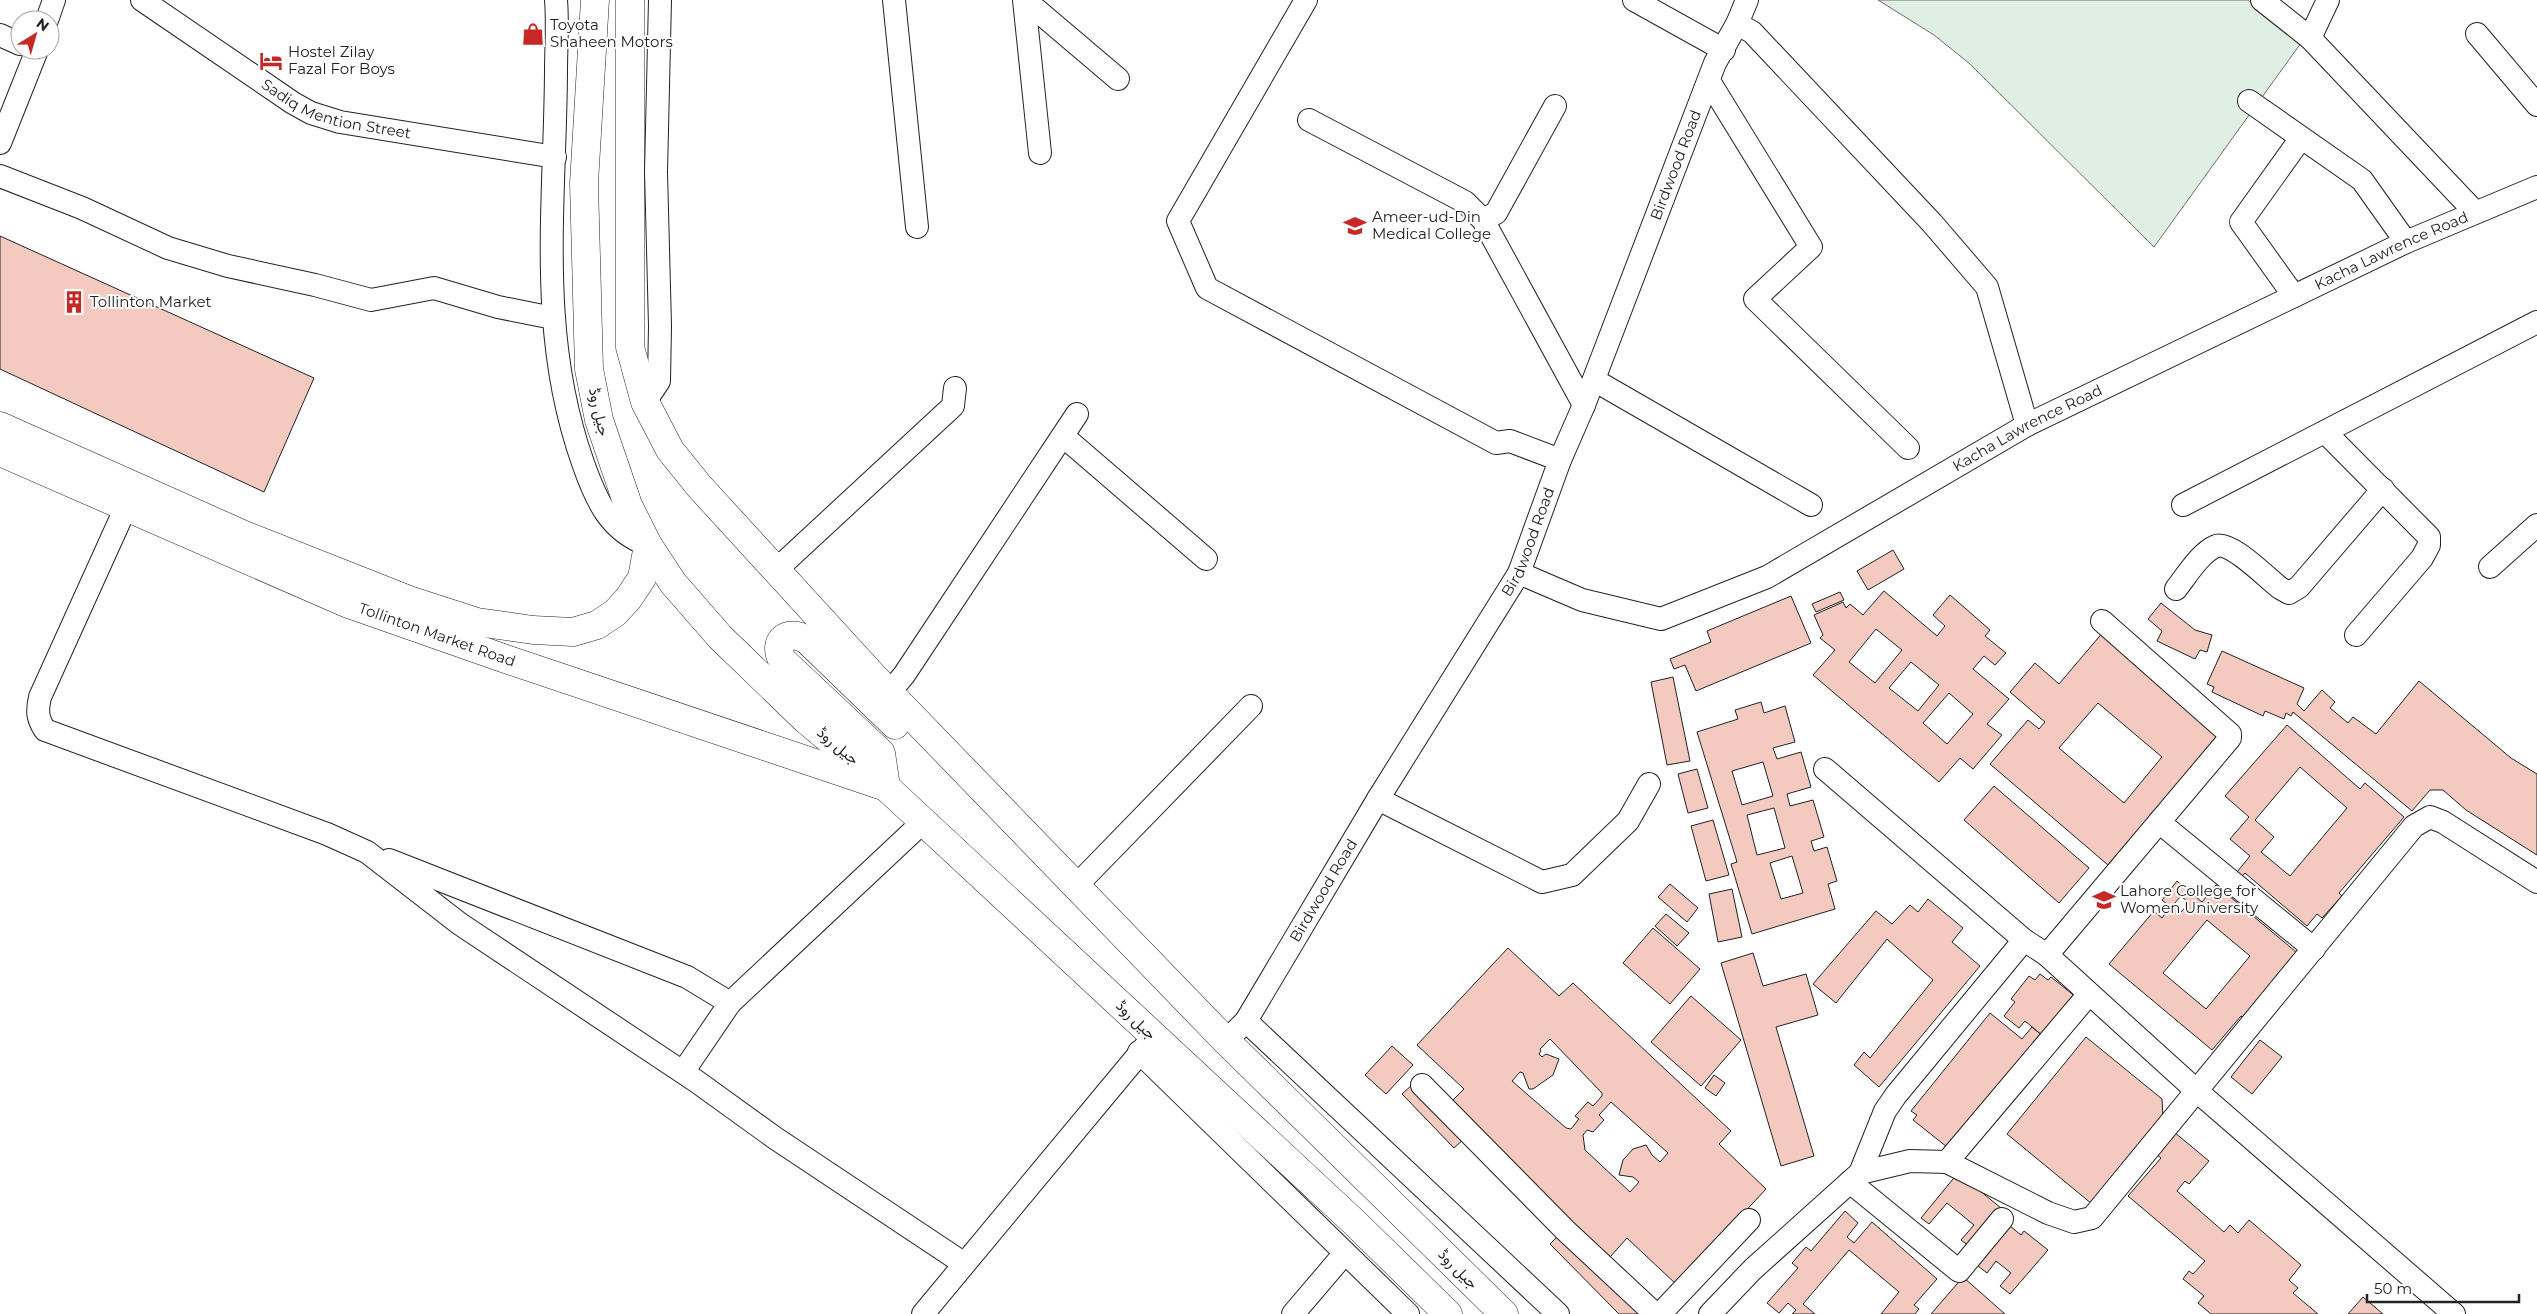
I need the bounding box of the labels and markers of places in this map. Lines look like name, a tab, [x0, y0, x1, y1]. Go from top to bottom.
place label: Toyota Shaheen Motors	[550, 15, 673, 51]
shop icon: Toyota Shaheen Motors	[520, 21, 546, 47]
place label: Hostel Zilay Fazal For Boys	[288, 42, 395, 78]
hotel icon: Hostel Zilay Fazal For Boys	[258, 48, 284, 74]
place label: Ameer-ud-Din Medical College	[1372, 207, 1491, 243]
school or university icon: Ameer-ud-Din Medical College	[1342, 213, 1368, 239]
building icon: Tollinton Market	[61, 289, 87, 315]
place label: Tollinton Market	[90, 292, 212, 311]
place label: Lahore College for Women University	[2120, 881, 2259, 917]
school or university icon: Lahore College for Women University	[2091, 887, 2117, 913]

